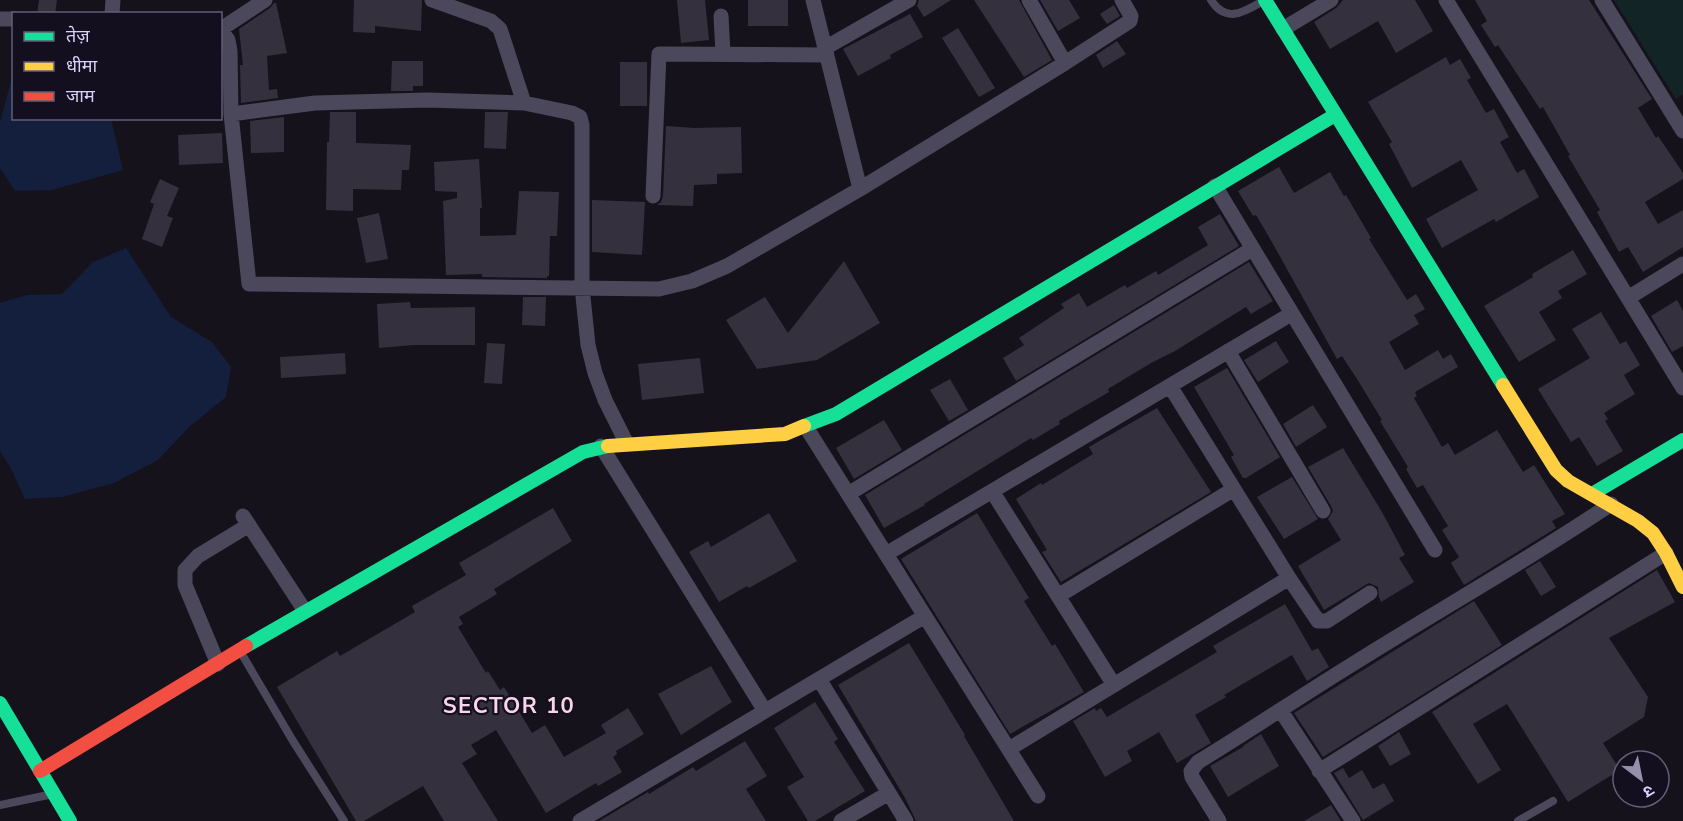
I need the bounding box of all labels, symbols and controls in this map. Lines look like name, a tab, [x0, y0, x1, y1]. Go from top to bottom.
legend	[12, 12, 222, 120]
text: तेज़	[66, 24, 90, 48]
text: धीमा	[66, 54, 97, 78]
text: जाम	[66, 84, 96, 108]
district label: SECTOR 10	[443, 691, 575, 721]
north arrow	[1611, 749, 1671, 809]
text: उ	[1638, 779, 1658, 803]

